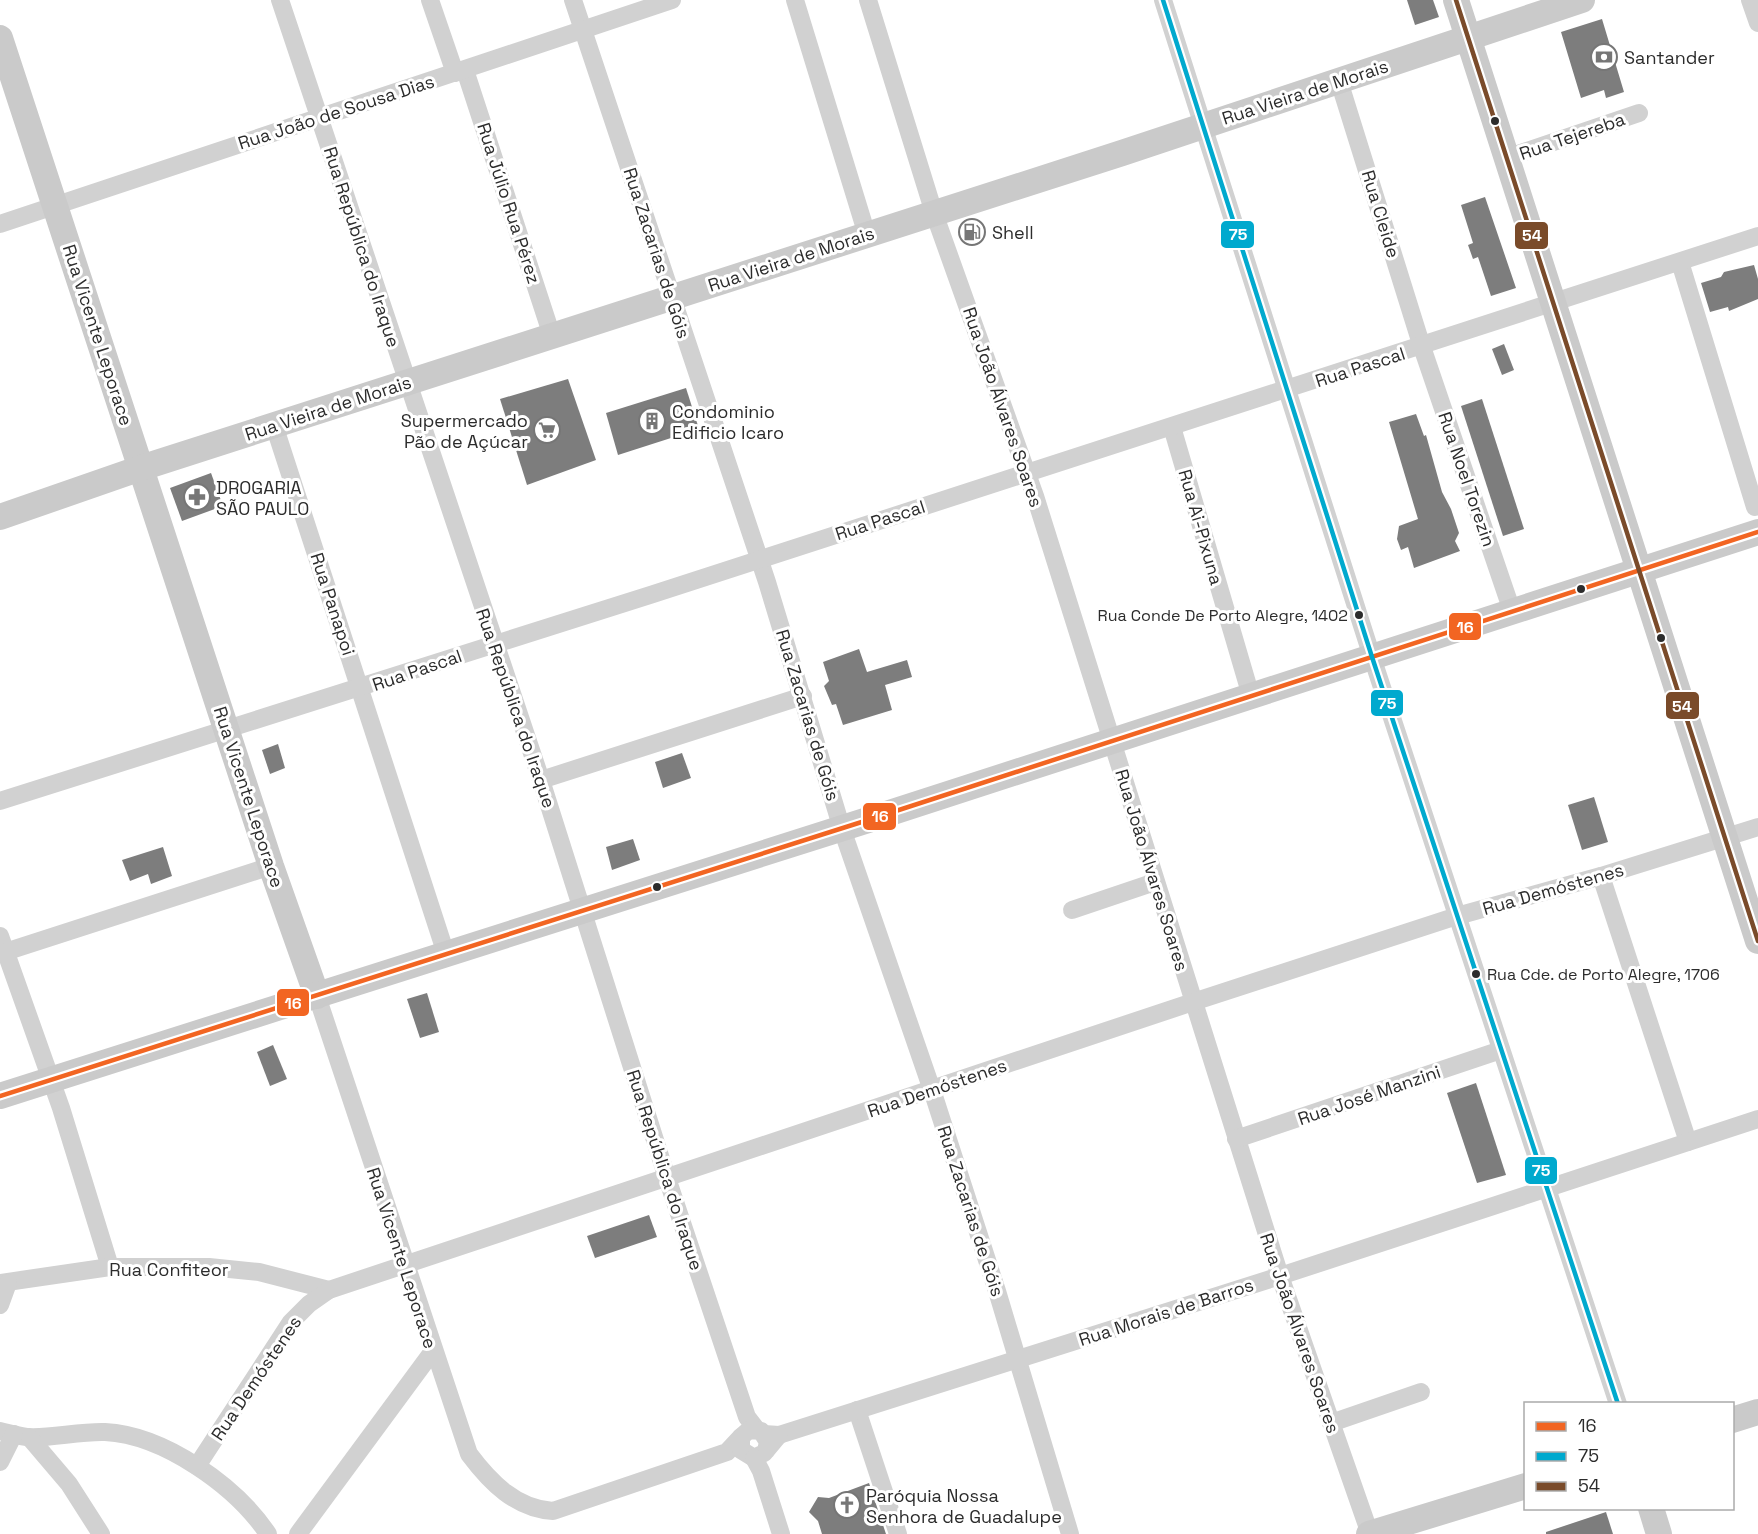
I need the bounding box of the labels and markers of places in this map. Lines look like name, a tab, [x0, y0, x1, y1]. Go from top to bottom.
bank icon: Santander	[1589, 42, 1619, 72]
place label: Santander	[1624, 46, 1715, 69]
unlabelled marker	[1489, 115, 1501, 127]
fuel station icon: Shell	[957, 217, 987, 247]
place label: Shell	[992, 221, 1034, 244]
place label: Condominio Edificio Icaro	[672, 400, 784, 444]
building icon: Condominio Edificio Icaro	[637, 406, 667, 436]
place label: Supermercado Pão de Açúcar	[401, 409, 528, 453]
supermarket icon: Supermercado Pão de Açúcar	[532, 415, 562, 445]
place label: DROGARIA SÃO PAULO	[216, 476, 309, 520]
pharmacy icon: DROGARIA SÃO PAULO	[182, 482, 212, 512]
unlabelled marker	[1575, 583, 1587, 595]
place label: Rua Conde De Porto Alegre, 1402	[1098, 605, 1348, 626]
marker: Rua Conde De Porto Alegre, 1402	[1353, 609, 1365, 621]
unlabelled marker	[1655, 632, 1667, 644]
unlabelled marker	[651, 881, 663, 893]
place label: Rua Cde. de Porto Alegre, 1706	[1487, 964, 1720, 985]
marker: Rua Cde. de Porto Alegre, 1706	[1470, 968, 1482, 980]
place label: Paróquia Nossa Senhora de Guadalupe	[866, 1484, 1062, 1528]
church icon: Paróquia Nossa Senhora de Guadalupe	[832, 1490, 862, 1520]

